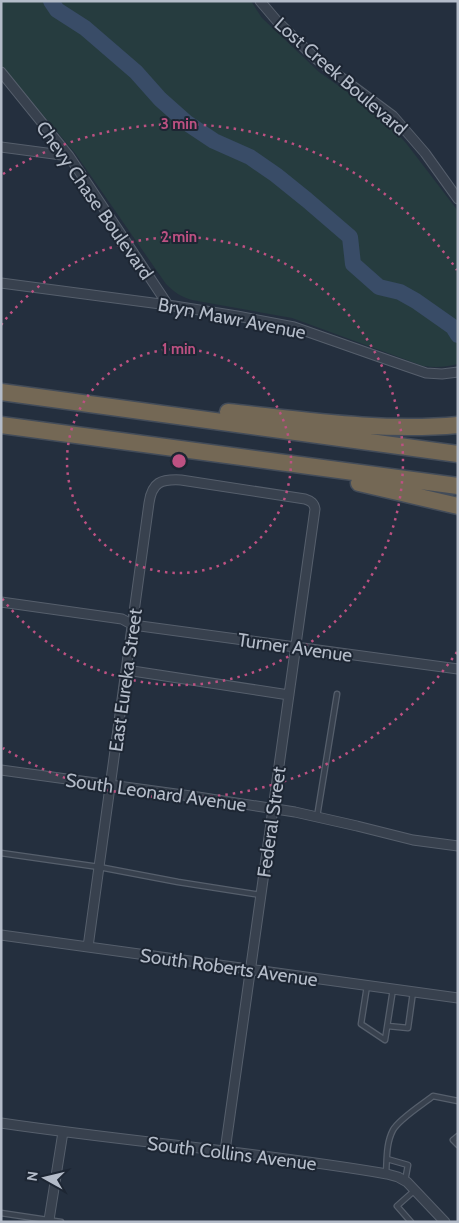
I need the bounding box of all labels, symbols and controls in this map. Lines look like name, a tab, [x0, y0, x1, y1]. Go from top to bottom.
street label: Lost Creek Boulevard	[270, 12, 412, 140]
text: 3 min	[161, 115, 197, 133]
street label: Chevy Chase Boulevard	[31, 117, 158, 284]
text: 2 min	[161, 228, 197, 246]
street label: Bryn Mawr Avenue	[156, 293, 308, 344]
text: 1 min	[162, 340, 196, 358]
centre of rings	[170, 452, 188, 470]
street label: East Eureka Street	[104, 606, 147, 753]
street label: Turner Avenue	[236, 628, 354, 667]
street label: Federal Street	[252, 765, 291, 879]
street label: South Leonard Avenue	[64, 768, 248, 817]
street label: South Roberts Avenue	[139, 944, 319, 991]
street label: South Collins Avenue	[146, 1132, 318, 1175]
north arrow	[20, 1153, 70, 1203]
text: N	[23, 1170, 42, 1182]

